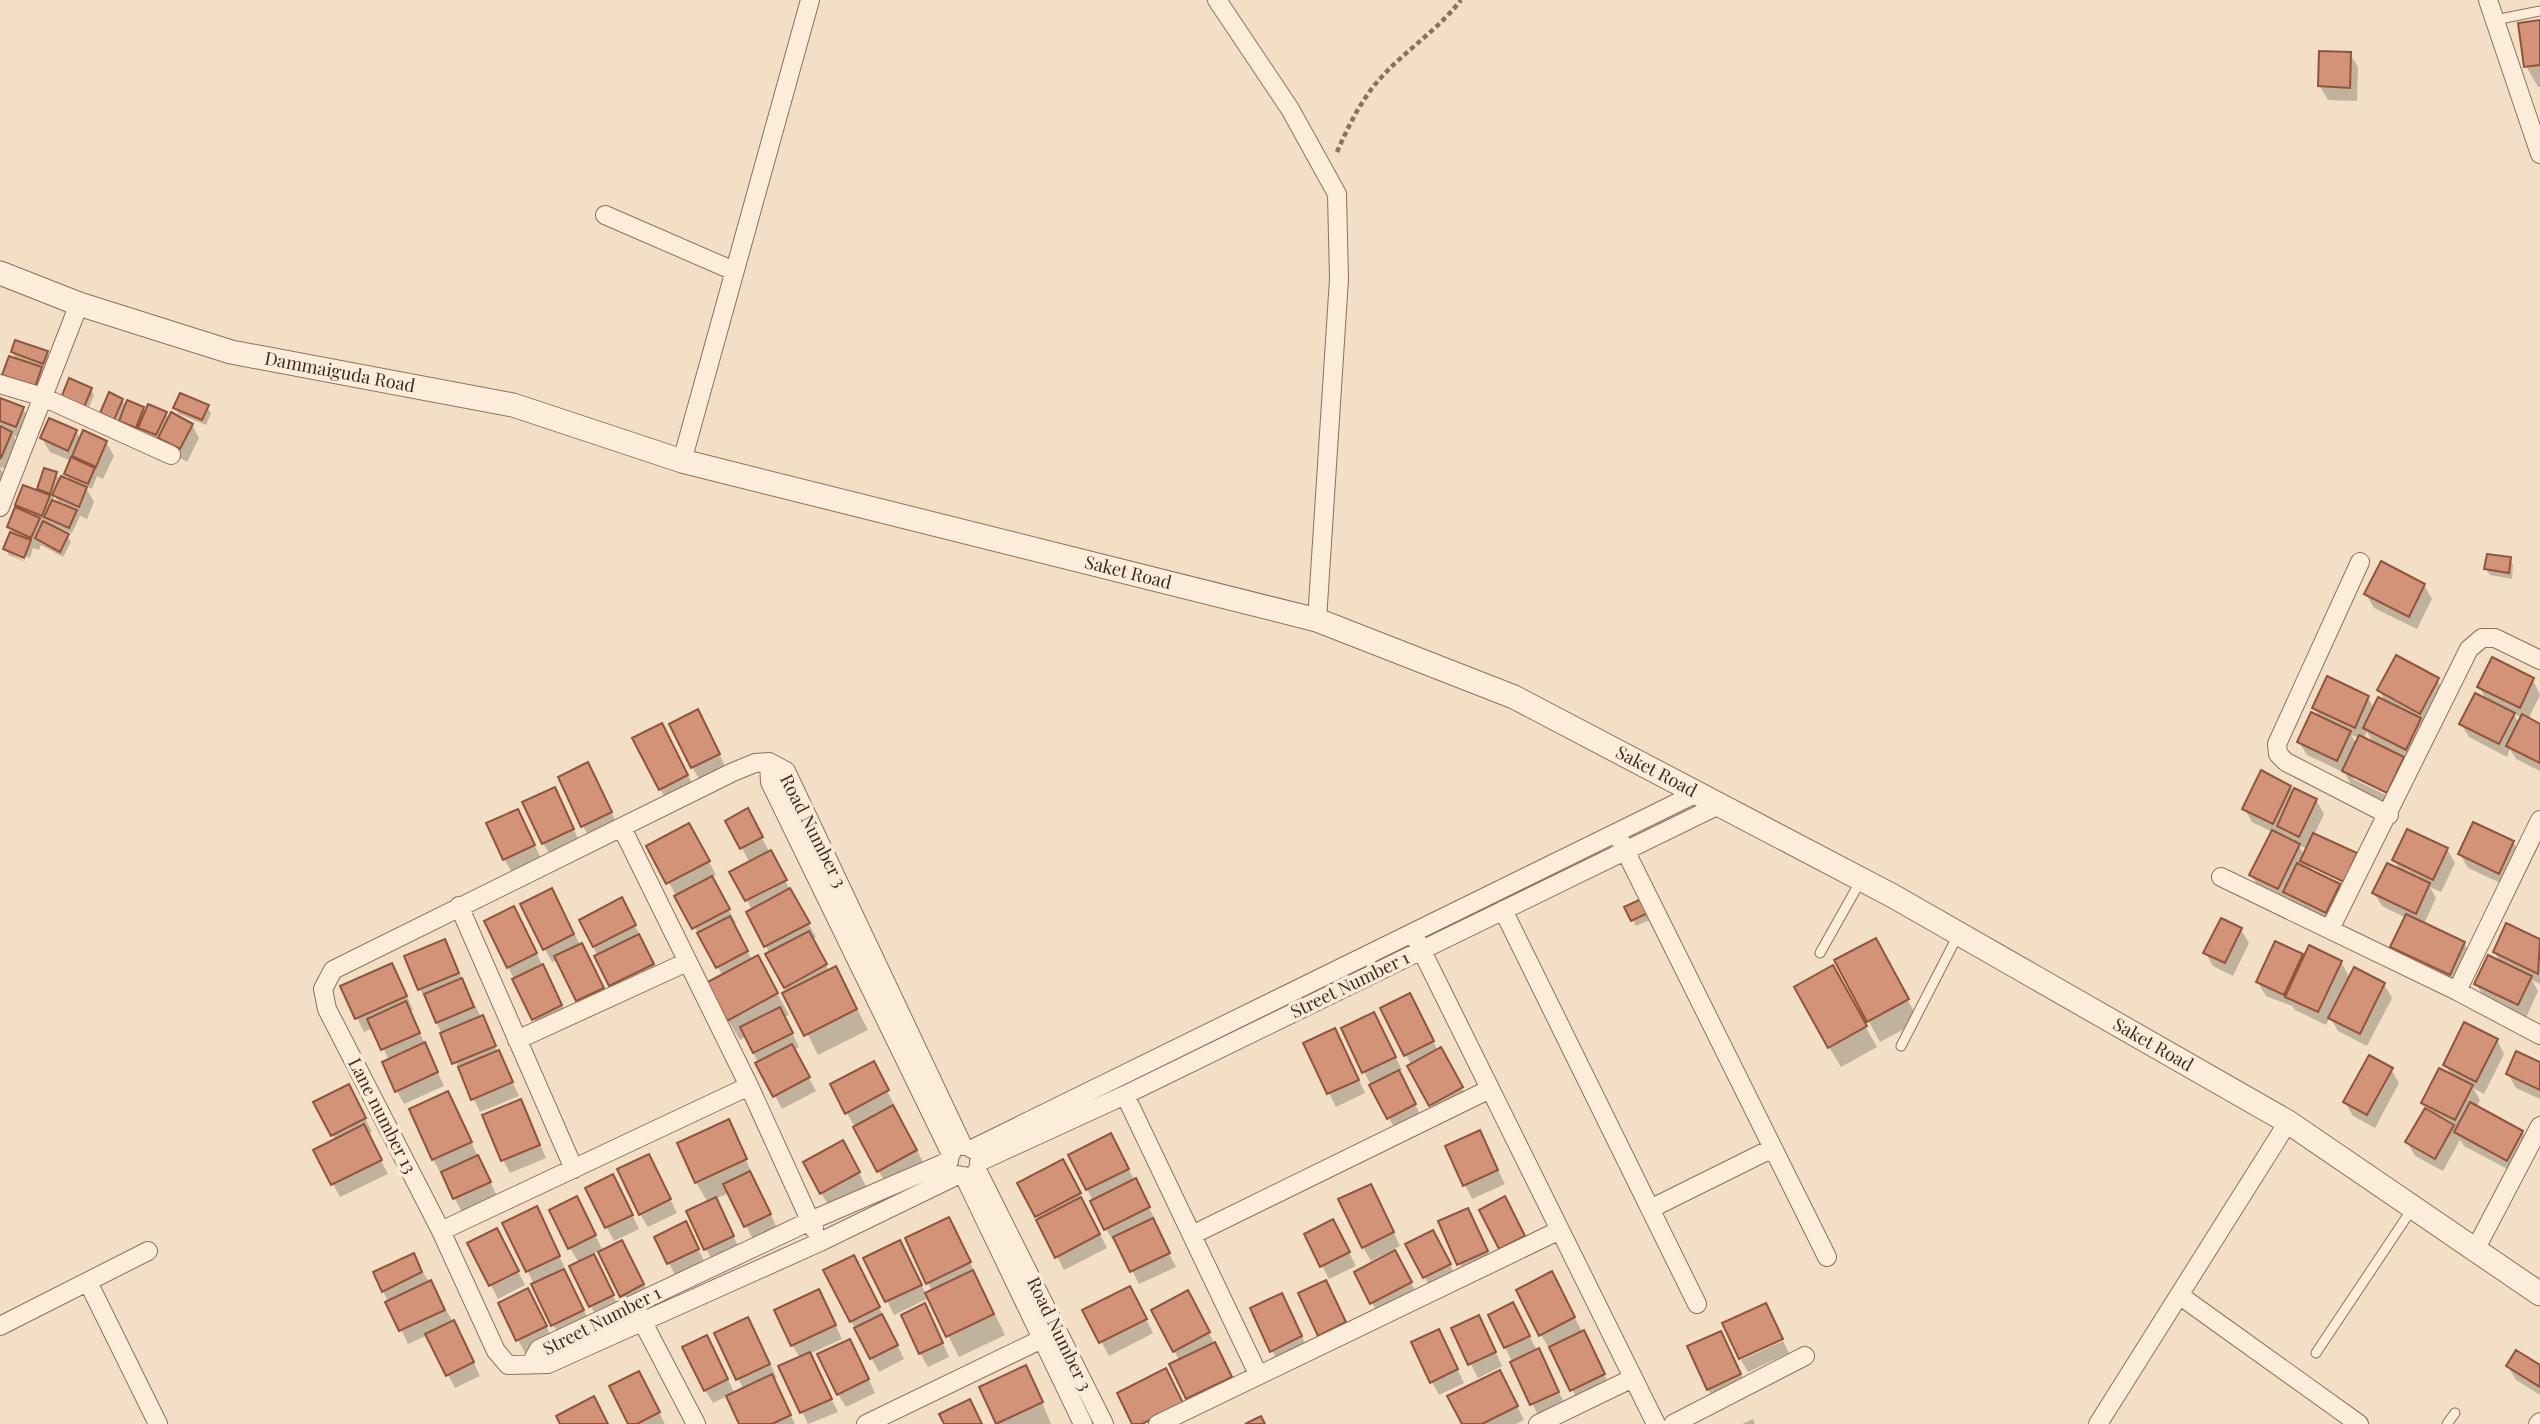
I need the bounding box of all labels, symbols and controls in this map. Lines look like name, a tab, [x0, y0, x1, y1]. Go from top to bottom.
street label: Dammaiguda Road	[263, 346, 418, 397]
street label: Saket Road	[1082, 549, 1175, 594]
street label: Saket Road	[1612, 740, 1702, 802]
street label: Road Number 3	[775, 770, 853, 891]
street label: Street Number 1	[1286, 945, 1413, 1023]
street label: Saket Road	[2109, 1011, 2198, 1077]
street label: Lane number 13	[343, 1054, 422, 1178]
street label: Road Number 3	[1022, 1273, 1098, 1394]
street label: Street Number 1	[538, 1280, 665, 1360]

